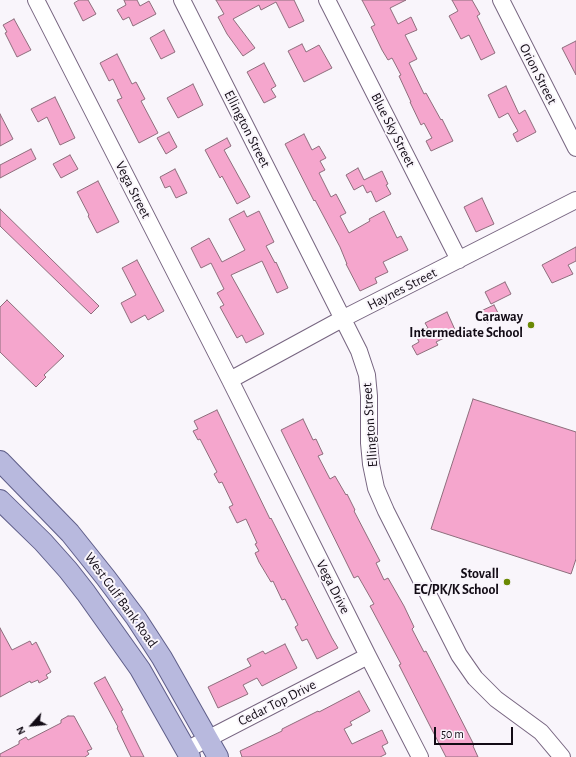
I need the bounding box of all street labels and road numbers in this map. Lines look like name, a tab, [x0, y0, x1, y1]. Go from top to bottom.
street label: Orion Street	[516, 41, 560, 107]
street label: Ellington Street	[220, 88, 274, 170]
street label: Blue Sky Street	[367, 90, 419, 170]
street label: Vega Street	[111, 159, 155, 221]
street label: Haynes Street	[364, 264, 440, 314]
street label: Ellington Street	[359, 382, 381, 468]
street label: West Gulf Bank Road	[81, 549, 161, 651]
street label: Vega Drive	[312, 557, 354, 617]
street label: Cedar Top Drive	[235, 676, 319, 730]

